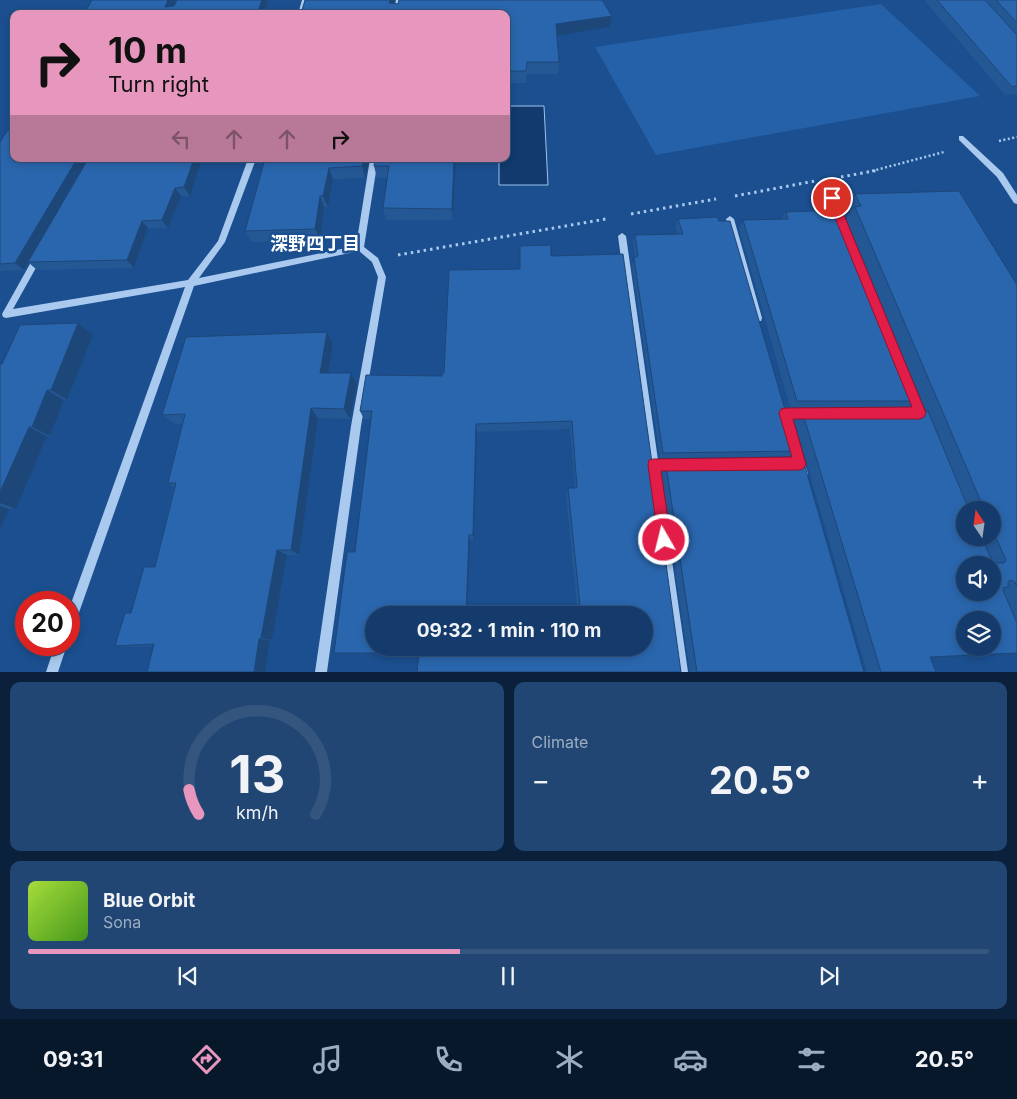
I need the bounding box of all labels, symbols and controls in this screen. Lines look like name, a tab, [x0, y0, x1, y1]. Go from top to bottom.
text: 10 m	[108, 29, 187, 71]
icon: right	[25, 30, 90, 95]
text: Turn right	[108, 71, 209, 97]
icon: left	[167, 125, 195, 153]
icon: ahead	[220, 125, 248, 153]
icon: ahead	[273, 125, 301, 153]
icon: right	[326, 125, 354, 153]
pin	[811, 177, 853, 219]
icon: arrive	[818, 184, 846, 212]
district label: 深野四丁目	[270, 233, 360, 254]
north arrow	[956, 501, 1001, 546]
map controls	[956, 501, 1001, 656]
position arrow	[637, 513, 689, 565]
button: sound	[956, 556, 1001, 601]
speed limit sign: 20	[15, 591, 80, 656]
button: layers	[956, 611, 1001, 656]
text: 09:32 · 1 min · 110 m	[417, 619, 601, 642]
text: Climate	[532, 732, 588, 752]
text: 13	[229, 743, 285, 806]
text: 20.5°	[709, 757, 811, 803]
text: −	[532, 763, 550, 797]
text: +	[970, 763, 989, 797]
text: km/h	[236, 802, 278, 823]
text: Blue Orbit	[103, 889, 195, 912]
text: Sona	[103, 912, 141, 932]
icon: previous	[174, 962, 202, 990]
icon: pause	[494, 962, 522, 990]
icon: next	[815, 962, 843, 990]
icon: directions	[189, 1042, 224, 1077]
icon: music	[310, 1042, 345, 1077]
icon: phone	[431, 1042, 466, 1077]
icon: climate	[552, 1042, 587, 1077]
icon: car	[673, 1042, 708, 1077]
icon: filters	[794, 1042, 829, 1077]
text: 09:31	[43, 1046, 103, 1072]
text: 20.5°	[915, 1046, 974, 1072]

